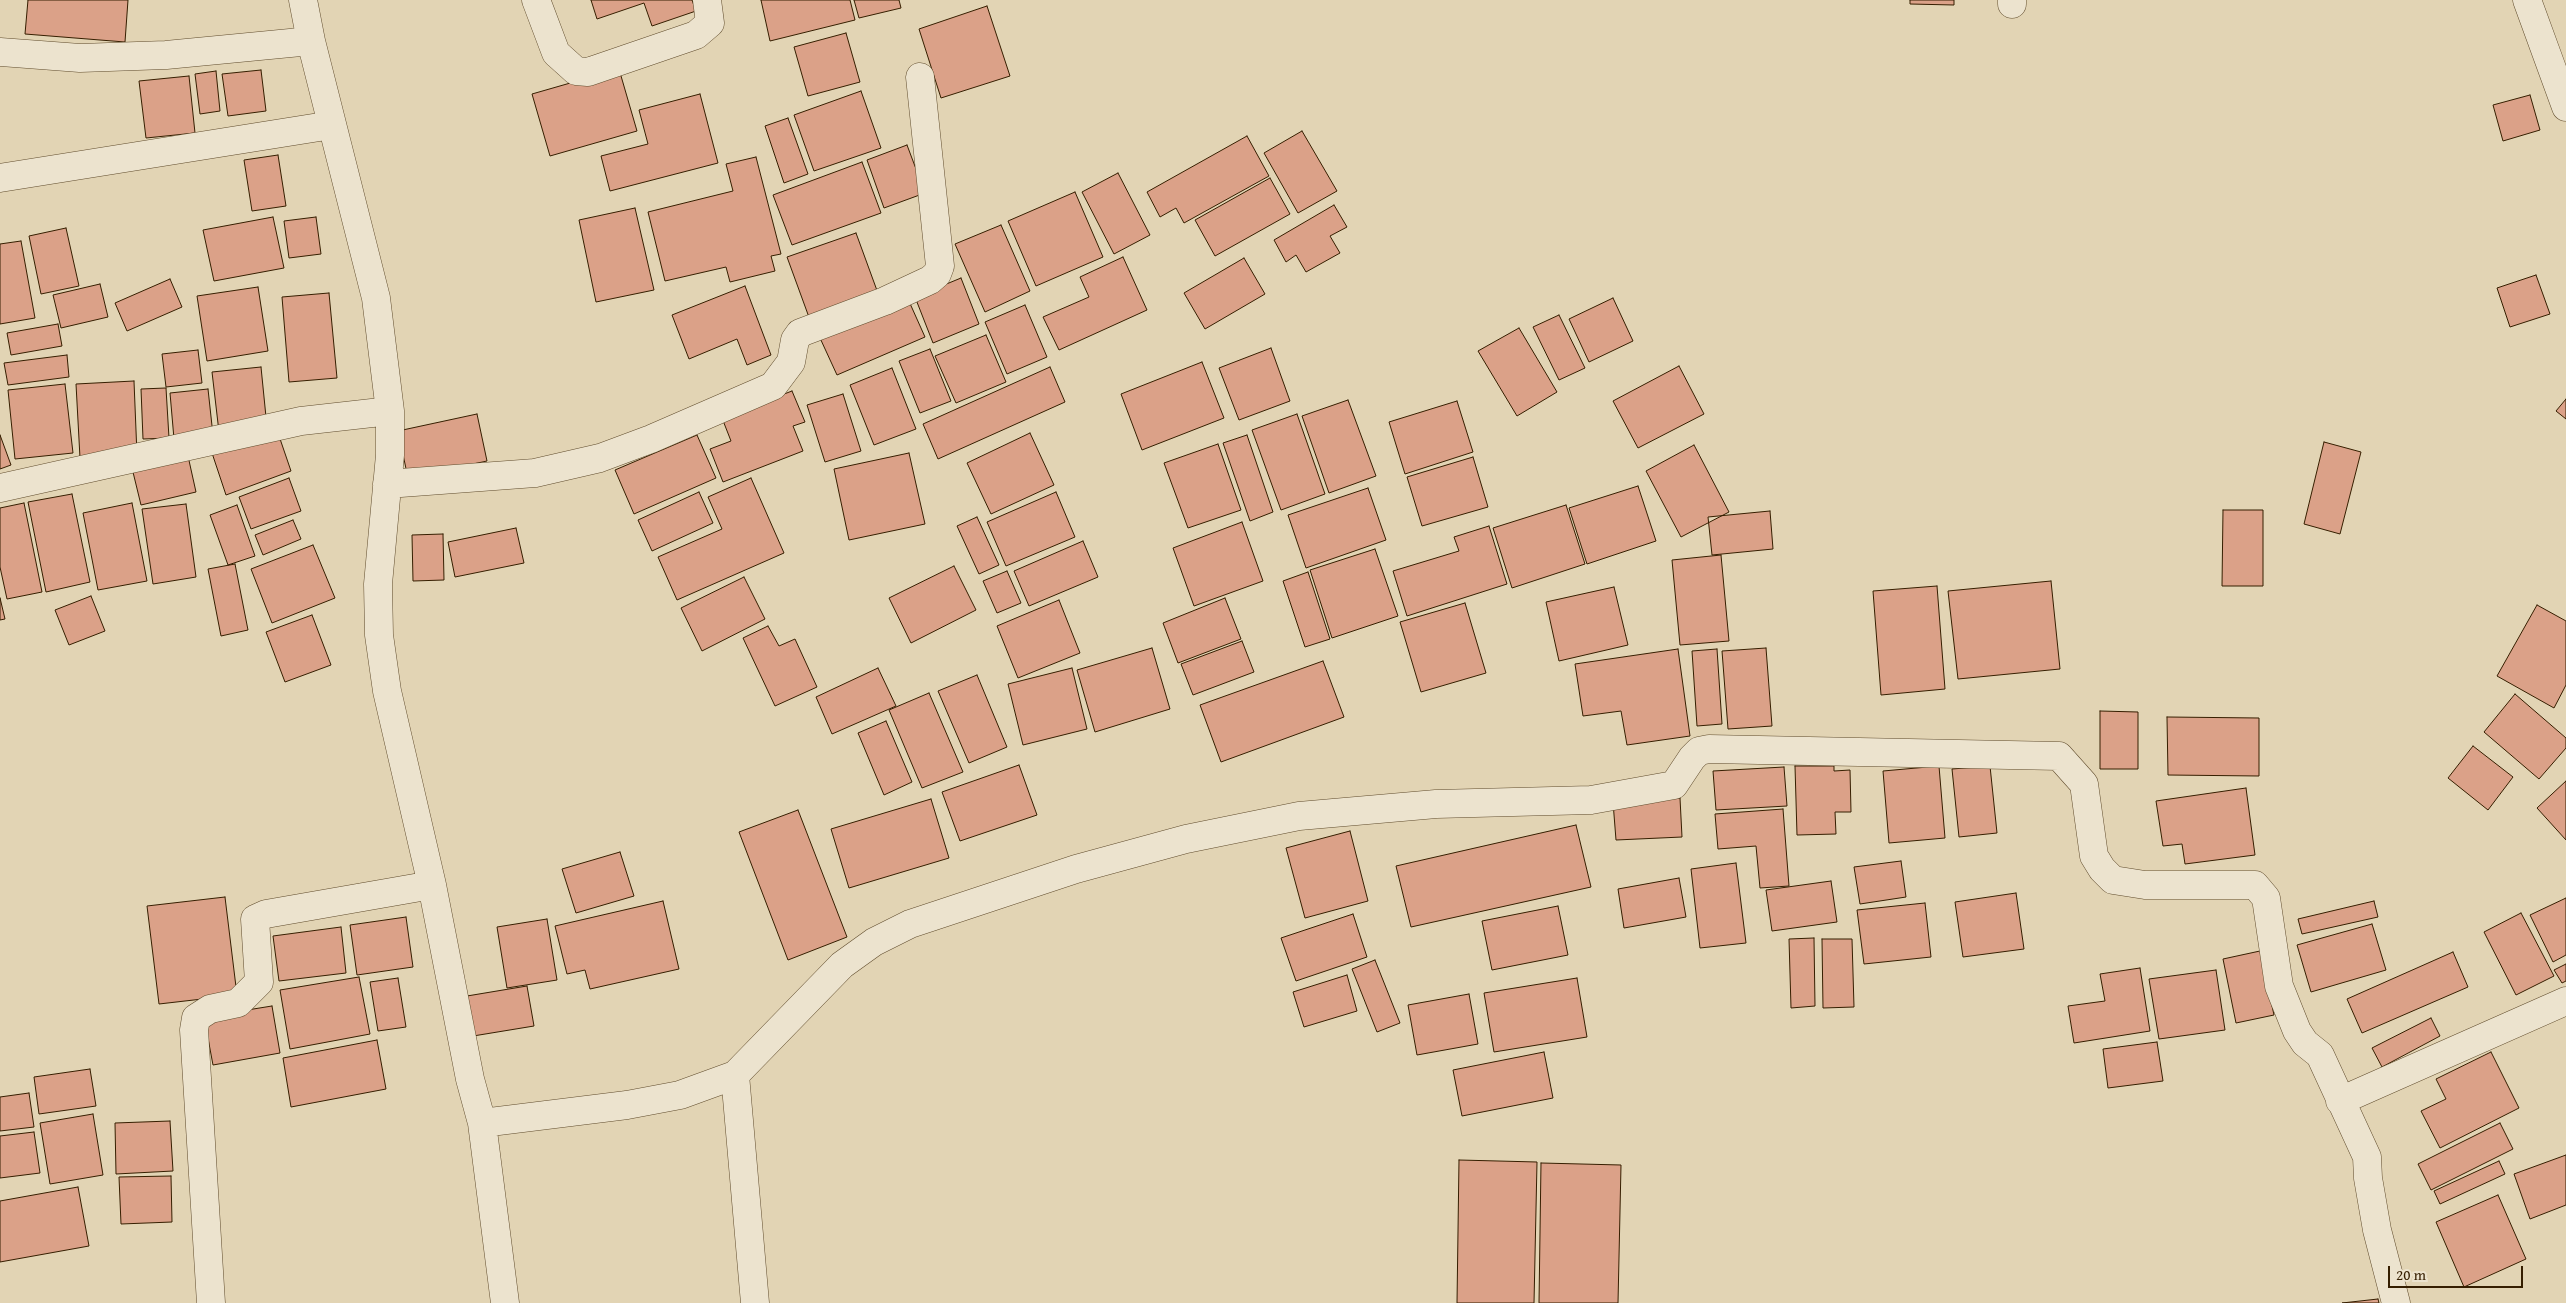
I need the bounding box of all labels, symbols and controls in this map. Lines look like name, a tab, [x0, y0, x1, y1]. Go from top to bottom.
scale bar	[2391, 1256, 2526, 1288]
text: 20 m	[2396, 1264, 2426, 1285]

